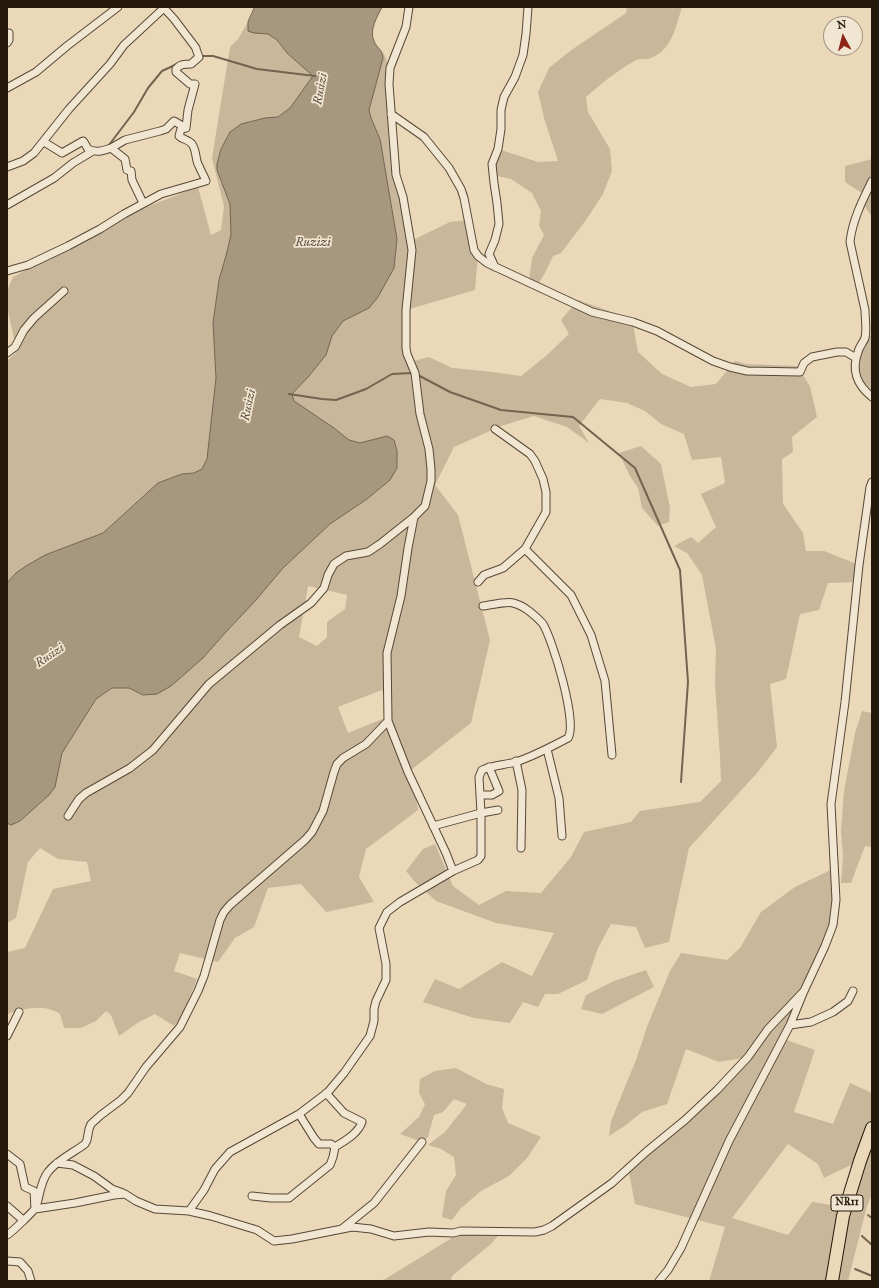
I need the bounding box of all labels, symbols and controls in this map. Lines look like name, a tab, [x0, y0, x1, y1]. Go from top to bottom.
north arrow	[823, 16, 863, 56]
text: N	[836, 18, 847, 32]
water label: Rusizi	[311, 72, 331, 106]
water label: Ruzizi	[295, 236, 331, 250]
water label: Rusizi	[239, 388, 259, 422]
water label: Rusizi	[33, 641, 67, 671]
road number: NR11	[831, 1195, 863, 1211]

